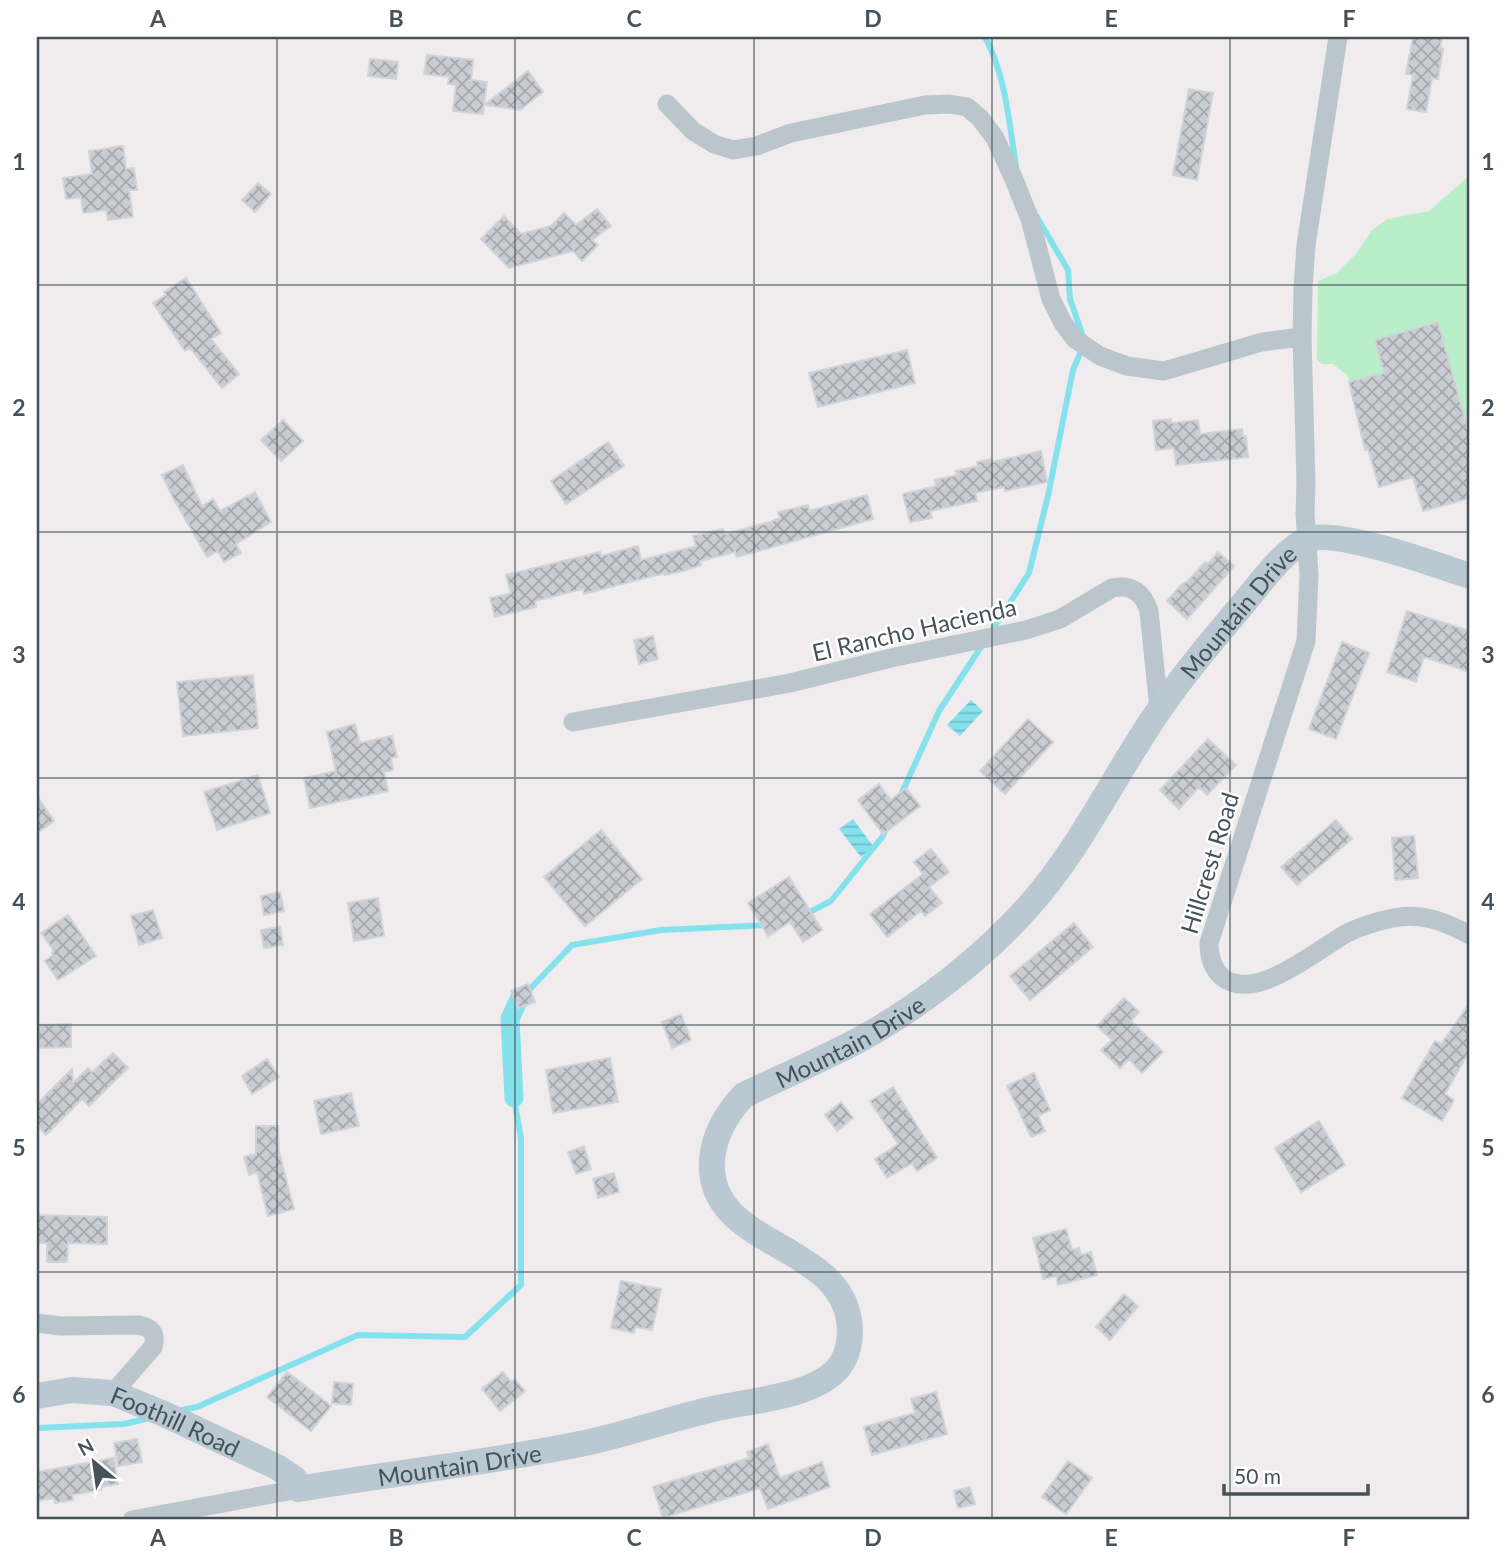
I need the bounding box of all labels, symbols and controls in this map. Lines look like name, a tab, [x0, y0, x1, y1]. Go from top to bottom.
text: A	[149, 4, 167, 32]
text: B	[388, 4, 404, 32]
text: C	[626, 4, 642, 32]
text: D	[864, 4, 882, 32]
text: E	[1104, 4, 1118, 32]
text: F	[1342, 4, 1356, 32]
text: 1	[12, 147, 26, 175]
text: 1	[1481, 147, 1495, 175]
text: 2	[12, 393, 26, 421]
text: 2	[1481, 393, 1495, 421]
street label: Mountain Drive	[1173, 538, 1302, 684]
street label: El Rancho Hacienda	[809, 591, 1019, 667]
text: 3	[12, 640, 26, 668]
text: 3	[1481, 640, 1495, 668]
street label: Hillcrest Road	[1174, 789, 1244, 937]
text: 4	[12, 887, 26, 915]
text: 4	[1481, 887, 1495, 915]
street label: Mountain Drive	[770, 989, 930, 1093]
text: 5	[12, 1133, 26, 1161]
text: 5	[1481, 1133, 1495, 1161]
street label: Foothill Road	[107, 1379, 245, 1462]
text: 6	[12, 1380, 26, 1408]
text: 6	[1481, 1380, 1495, 1408]
north arrow	[60, 1428, 130, 1498]
text: N	[74, 1433, 97, 1460]
street label: Mountain Drive	[376, 1437, 544, 1491]
scale bar	[1224, 1452, 1367, 1496]
text: 50 m	[1234, 1463, 1281, 1488]
text: A	[149, 1523, 167, 1551]
text: B	[388, 1523, 404, 1551]
text: C	[626, 1523, 642, 1551]
text: D	[864, 1523, 882, 1551]
text: E	[1104, 1523, 1118, 1551]
text: F	[1342, 1523, 1356, 1551]

